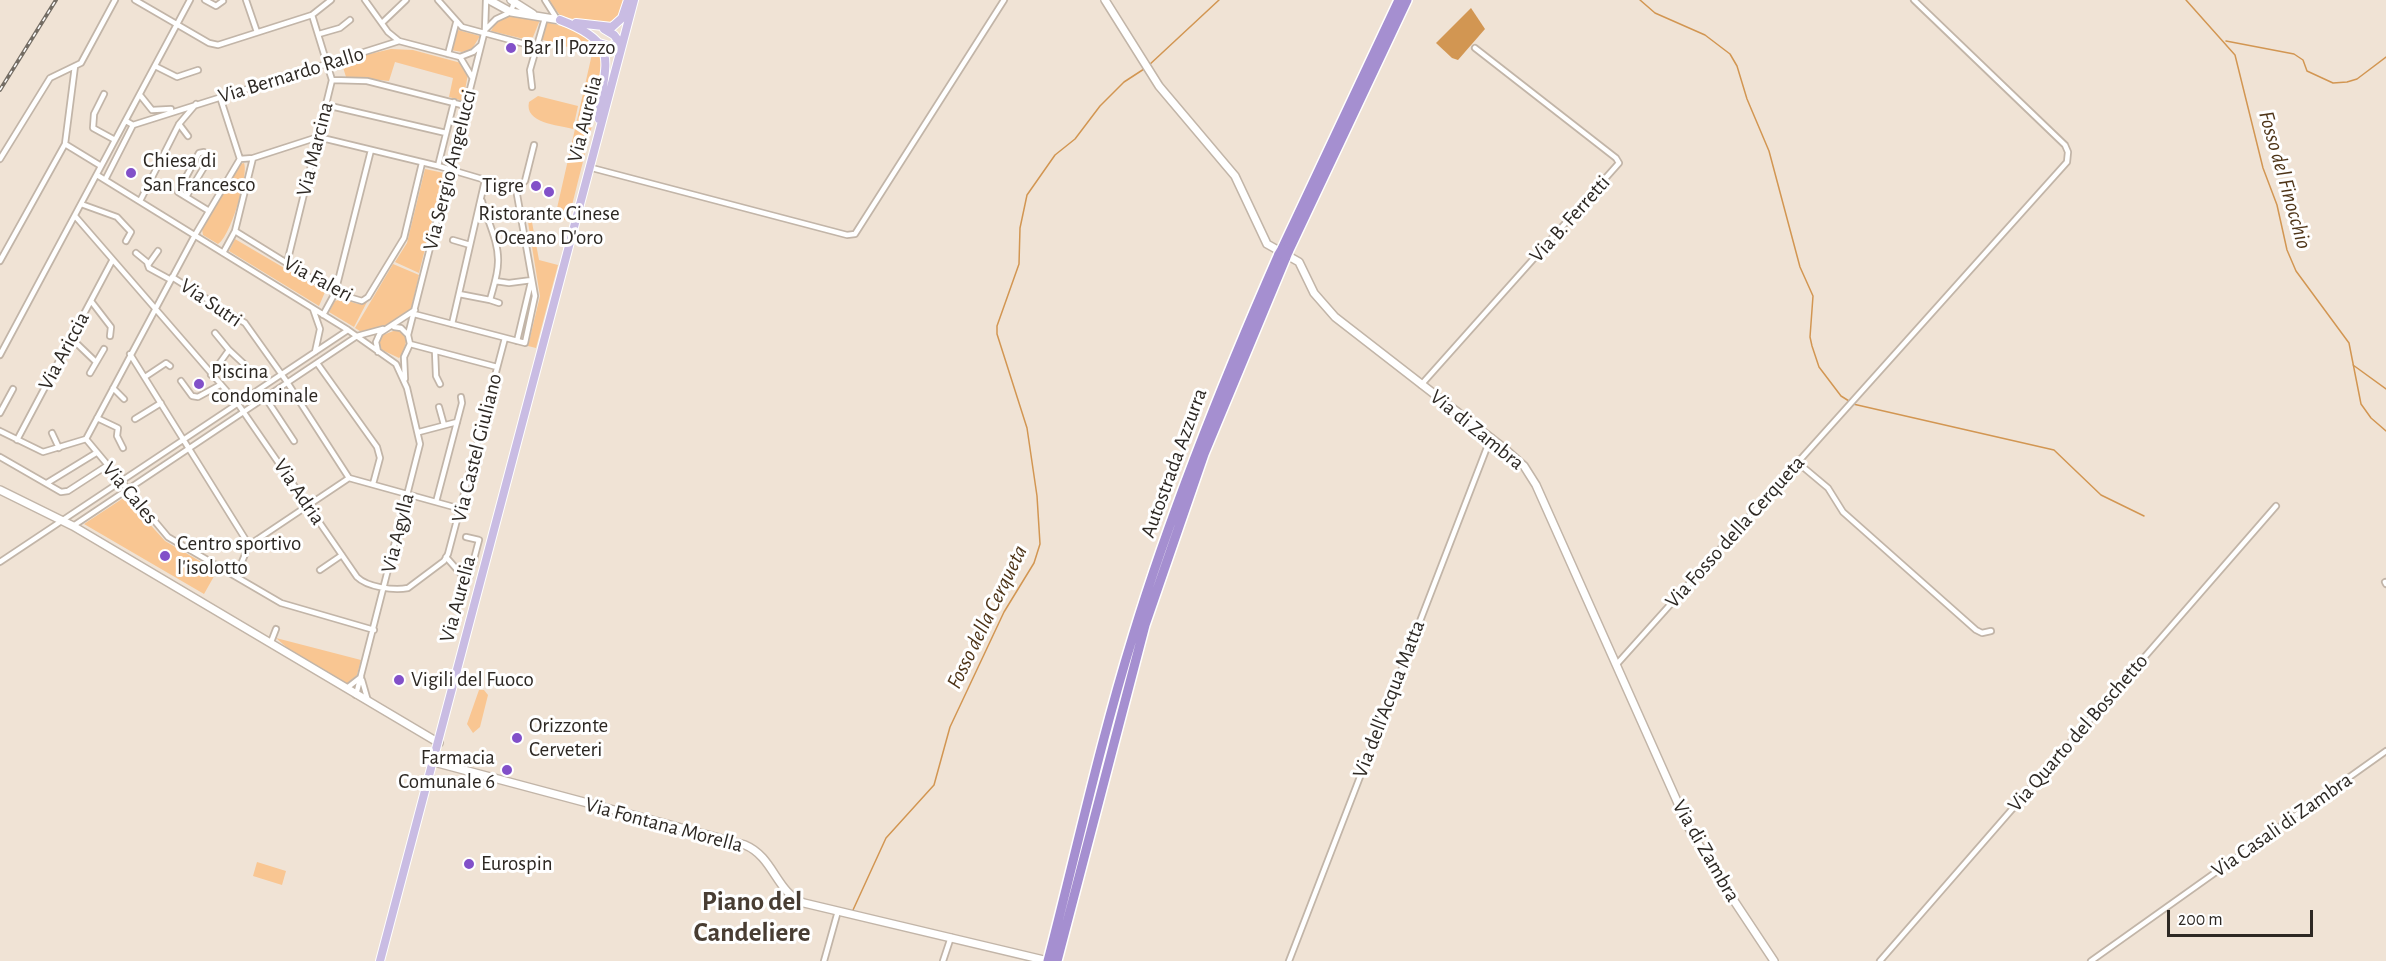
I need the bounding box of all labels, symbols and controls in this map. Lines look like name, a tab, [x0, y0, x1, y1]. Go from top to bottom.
place label: Bar Il Pozzo	[523, 35, 616, 61]
street label: Via Bernardo Rallo	[215, 41, 367, 109]
marker: Bar Il Pozzo	[504, 41, 518, 55]
street label: Via Aurelia	[562, 73, 608, 165]
street label: Via Sergio Angelucci	[418, 87, 482, 253]
street label: Via Marcina	[291, 99, 339, 199]
water label: Fosso del Finocchio	[2253, 108, 2317, 252]
place label: Chiesa di San Francesco	[143, 148, 255, 198]
marker: Chiesa di San Francesco	[124, 166, 138, 180]
street label: Via B. Ferretti	[1524, 170, 1616, 268]
place label: Tigre	[482, 173, 524, 199]
marker: Tigre	[529, 179, 543, 193]
marker: Ristorante Cinese Oceano D'oro	[542, 185, 556, 199]
place label: Ristorante Cinese Oceano D'oro	[478, 201, 620, 251]
street label: Via Faleri	[279, 250, 357, 308]
street label: Via Sutri	[175, 273, 247, 333]
street label: Via Ariccia	[33, 308, 95, 394]
place label: Piscina condominale	[211, 359, 318, 409]
street label: Via Castel Giuliano	[446, 371, 508, 525]
marker: Piscina condominale	[192, 377, 206, 391]
street label: Via di Zambra	[1425, 384, 1529, 476]
street label: Autostrada Azzurra	[1135, 385, 1213, 541]
street label: Via Fosso della Cerqueta	[1660, 451, 1810, 613]
street label: Via Adria	[268, 454, 330, 530]
street label: Via Cales	[97, 457, 163, 529]
street label: Via Agylla	[376, 490, 420, 576]
place label: Centro sportivo l'isolotto	[177, 531, 301, 581]
water label: Fosso della Cerqueta	[941, 541, 1033, 693]
marker: Centro sportivo l'isolotto	[158, 549, 172, 563]
street label: Via Aurelia	[434, 553, 482, 645]
street label: Via dell'Acqua Matta	[1347, 617, 1431, 781]
street label: Via Quarto del Boschetto	[2003, 649, 2153, 817]
place label: Vigili del Fuoco	[411, 667, 534, 693]
marker: Vigili del Fuoco	[392, 673, 406, 687]
place label: Orizzonte Cerveteri	[529, 713, 608, 763]
marker: Orizzonte Cerveteri	[510, 731, 524, 745]
place label: Farmacia Comunale 6	[398, 745, 495, 795]
marker: Farmacia Comunale 6	[500, 763, 514, 777]
street label: Via Casali di Zambra	[2207, 767, 2357, 883]
street label: Via Fontana Morella	[582, 792, 746, 858]
street label: Via di Zambra	[1667, 795, 1745, 907]
place label: Eurospin	[481, 851, 553, 877]
marker: Eurospin	[462, 857, 476, 871]
district label: Piano del Candeliere	[694, 886, 810, 949]
scale bar	[2170, 898, 2316, 936]
text: 200 m	[2178, 911, 2223, 929]

